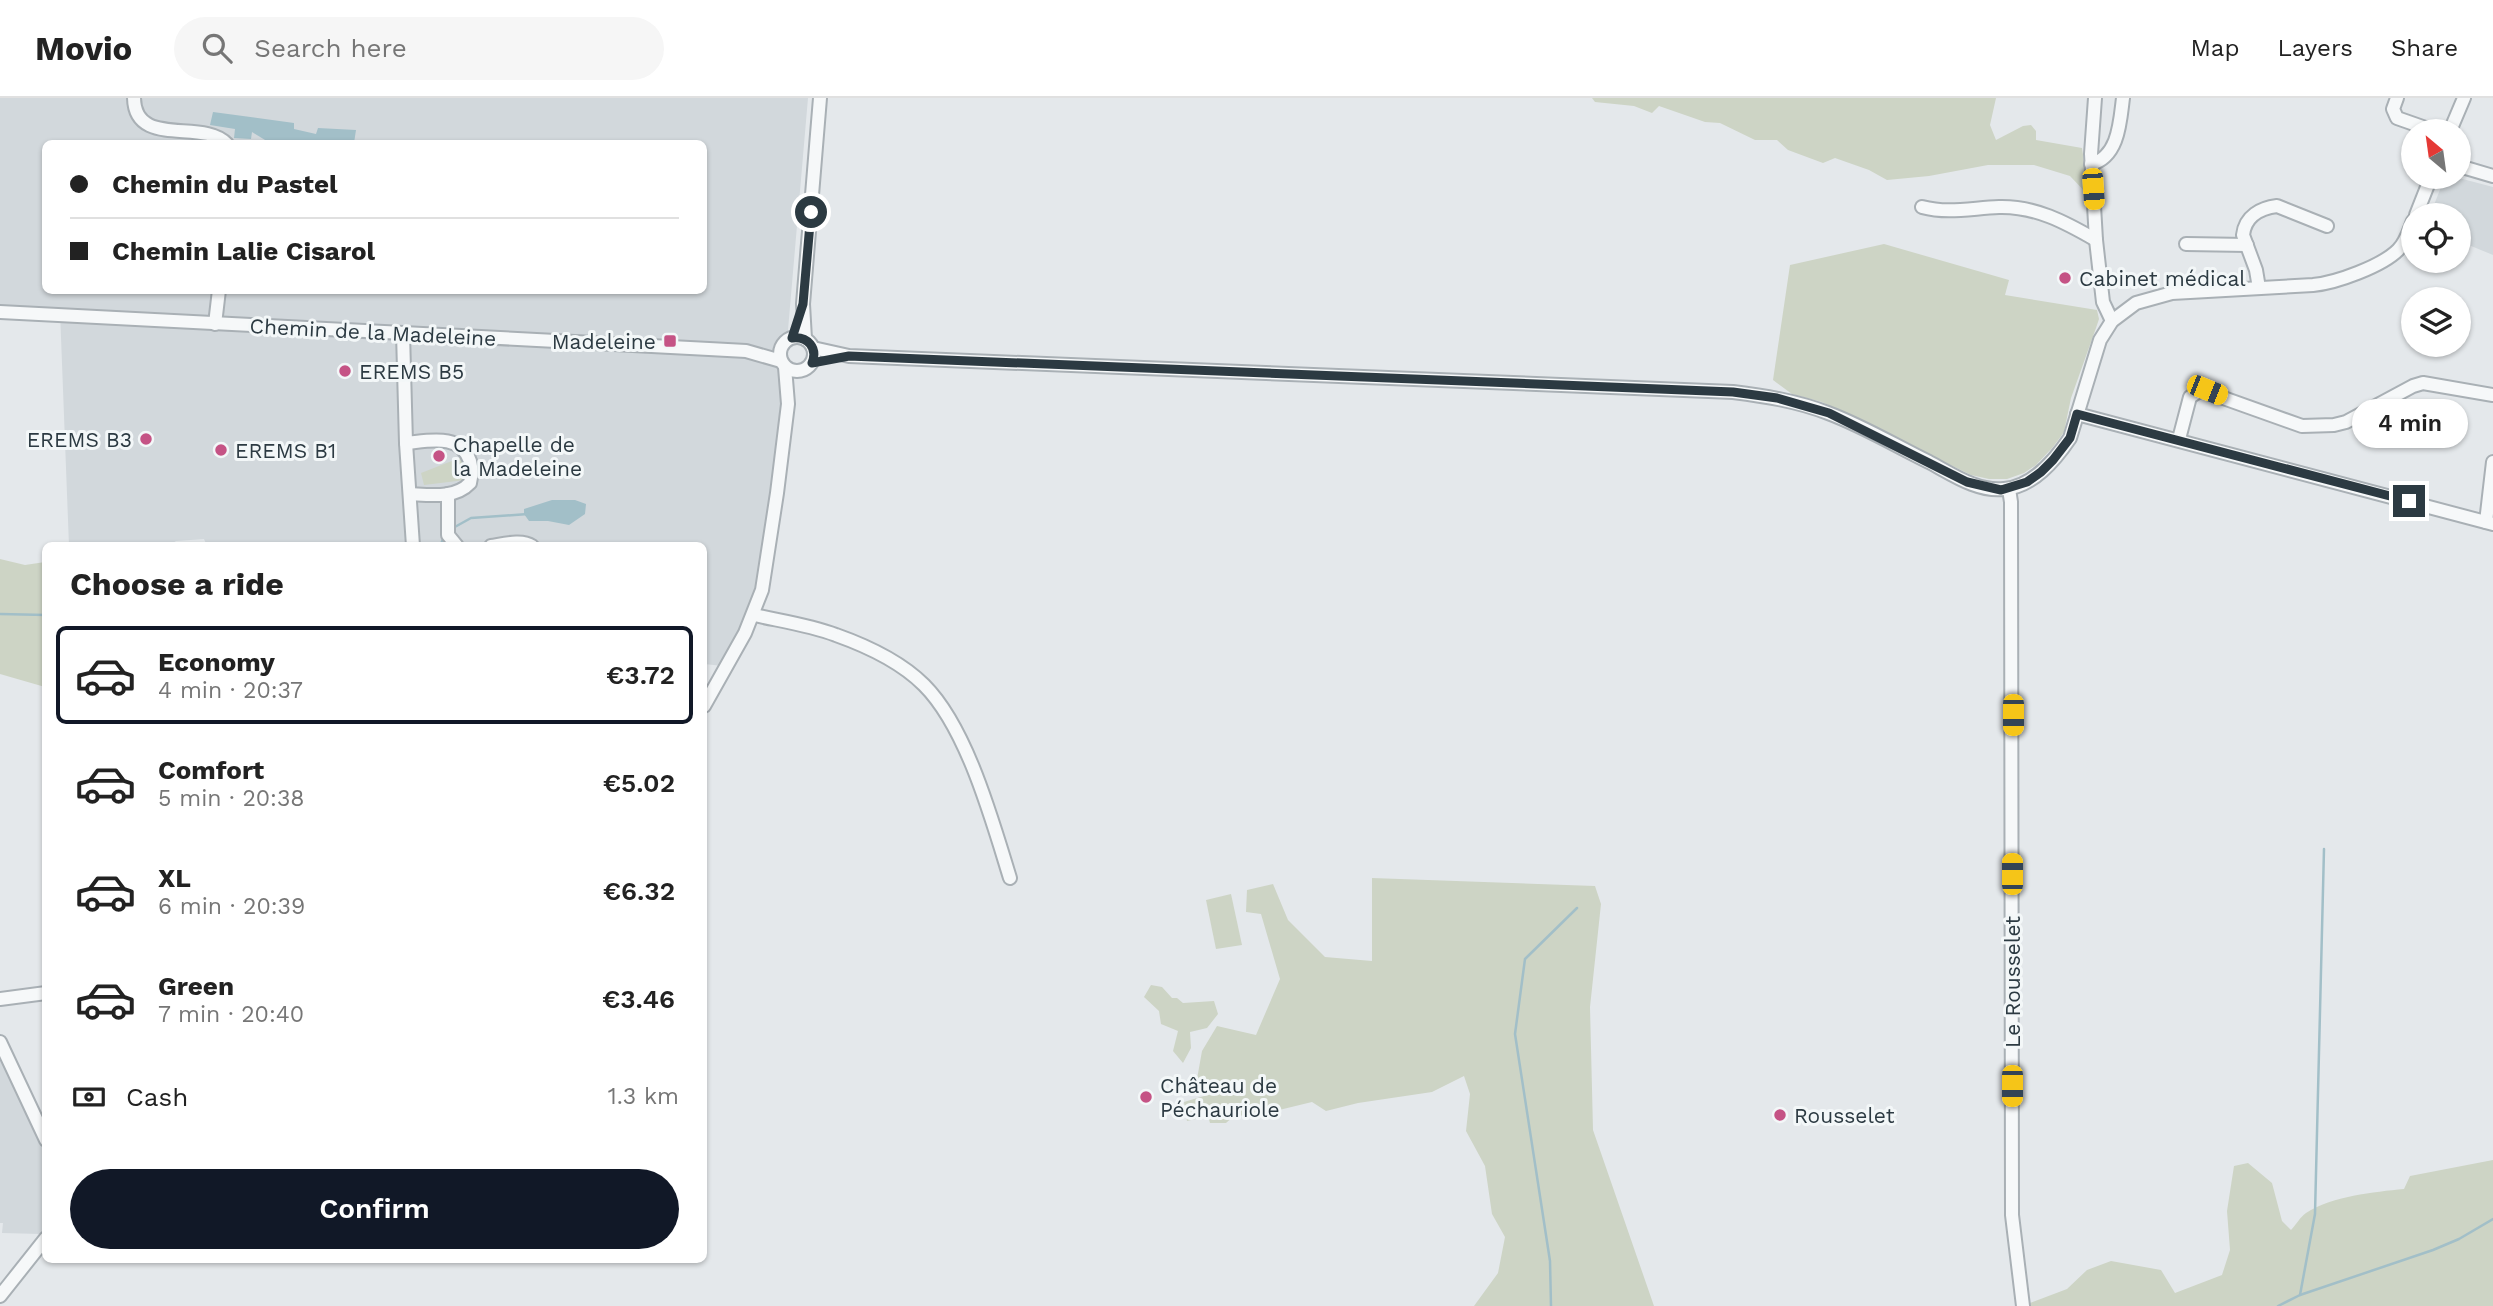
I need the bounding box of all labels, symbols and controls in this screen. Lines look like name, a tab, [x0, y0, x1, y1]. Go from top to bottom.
search box	[174, 17, 664, 80]
text: Movio	[35, 29, 132, 68]
icon: search	[198, 29, 236, 67]
text: Search here	[254, 33, 407, 63]
text: Map	[2191, 34, 2239, 62]
text: Layers	[2277, 34, 2353, 62]
text: Share	[2391, 34, 2458, 62]
north arrow	[2401, 119, 2471, 189]
map controls	[2401, 119, 2471, 357]
car	[2082, 167, 2105, 211]
text: Chemin du Pastel	[112, 169, 338, 199]
route start	[795, 196, 827, 228]
button: locate	[2401, 203, 2471, 273]
text: Chemin Lalie Cisarol	[112, 236, 375, 266]
place label: Cabinet médical	[2079, 266, 2246, 291]
marker: Cabinet médical	[2057, 270, 2073, 286]
button: layers	[2401, 287, 2471, 357]
street label: Chemin de la Madeleine	[249, 313, 497, 351]
place label: Madeleine	[552, 329, 656, 354]
marker: Madeleine	[662, 333, 678, 349]
place label: EREMS B5	[359, 359, 464, 384]
marker: EREMS B5	[337, 363, 353, 379]
car	[2184, 372, 2231, 408]
callout: 4 min	[2351, 400, 2467, 448]
text: 4 min	[2378, 410, 2442, 437]
place label: EREMS B3	[27, 427, 132, 452]
marker: EREMS B3	[138, 431, 154, 447]
place label: Chapelle de la Madeleine	[453, 432, 582, 481]
place label: EREMS B1	[235, 438, 336, 463]
marker: EREMS B1	[213, 442, 229, 458]
marker: Chapelle de la Madeleine	[431, 448, 447, 464]
route end	[2393, 485, 2425, 517]
text: Choose a ride	[70, 565, 284, 603]
icon: car	[74, 644, 137, 707]
text: Economy	[158, 647, 275, 677]
text: €3.72	[606, 660, 675, 690]
text: 4 min · 20:37	[158, 677, 303, 704]
car	[2003, 694, 2024, 736]
icon: car	[74, 752, 137, 815]
text: Comfort	[158, 755, 264, 785]
text: €5.02	[603, 768, 675, 798]
text: 5 min · 20:38	[158, 785, 305, 812]
car	[2002, 853, 2023, 895]
icon: car	[74, 860, 137, 923]
text: XL	[158, 863, 191, 893]
text: €6.32	[603, 876, 675, 906]
text: 6 min · 20:39	[158, 893, 305, 920]
street label: Le Rousselet	[2000, 916, 2025, 1048]
icon: car	[74, 968, 137, 1031]
text: Green	[158, 971, 234, 1001]
text: €3.46	[602, 984, 675, 1014]
text: 7 min · 20:40	[158, 1001, 304, 1028]
car	[2002, 1065, 2023, 1107]
place label: Château de Péchauriole	[1160, 1073, 1280, 1122]
icon: cash	[70, 1078, 108, 1116]
text: Cash	[126, 1082, 188, 1112]
text: 1.3 km	[608, 1083, 679, 1110]
marker: Château de Péchauriole	[1138, 1089, 1154, 1105]
place label: Rousselet	[1794, 1103, 1895, 1128]
marker: Rousselet	[1772, 1107, 1788, 1123]
button: Confirm	[70, 1169, 679, 1249]

